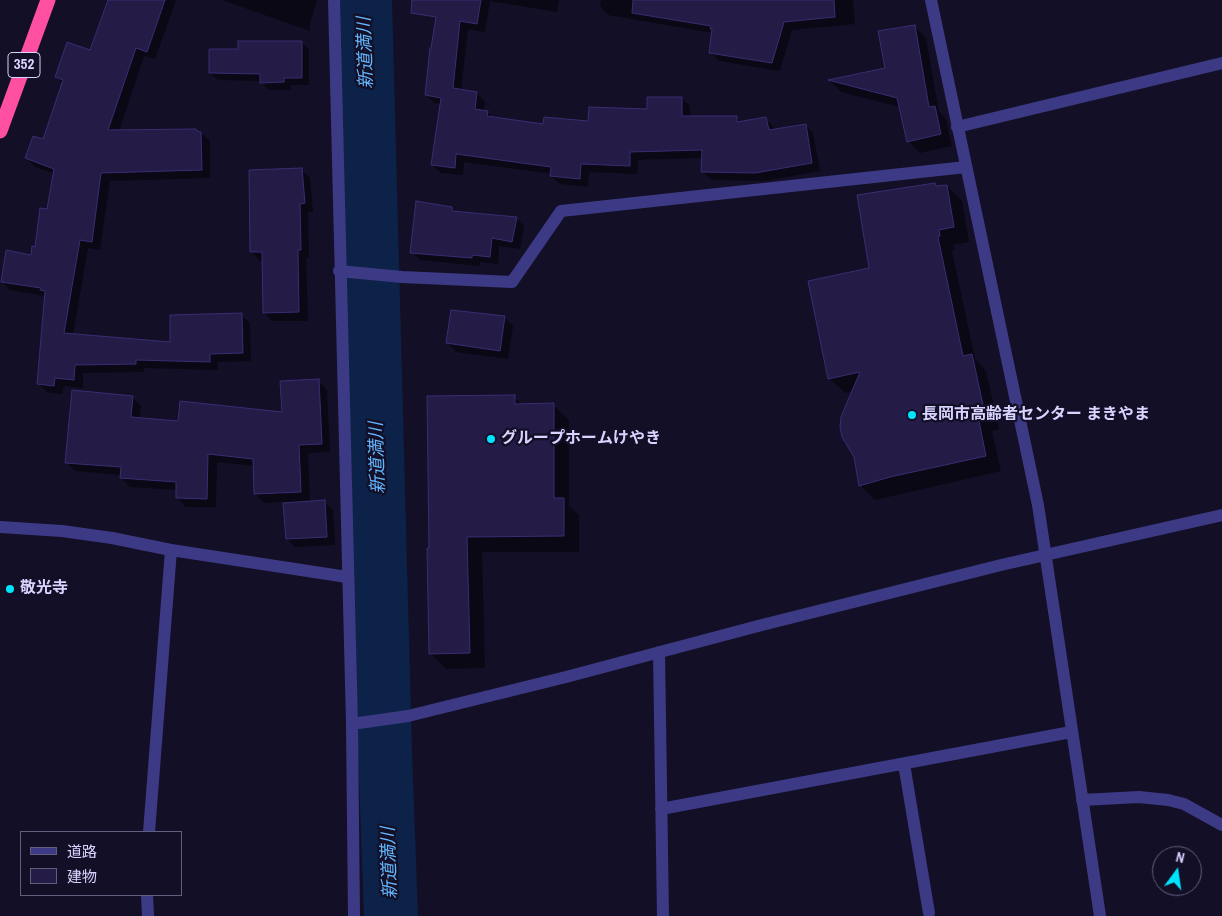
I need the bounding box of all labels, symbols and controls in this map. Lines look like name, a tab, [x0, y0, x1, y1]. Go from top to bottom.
water label: 新道満川	[354, 17, 378, 89]
road number: 352	[8, 52, 40, 78]
place label: 長岡市高齢者センター まきやま	[922, 405, 1150, 425]
marker: 長岡市高齢者センター まきやま	[906, 409, 918, 421]
water label: 新道満川	[366, 422, 390, 494]
place label: グループホームけやき	[501, 429, 661, 449]
marker: グループホームけやき	[485, 433, 497, 445]
place label: 敬光寺	[20, 579, 68, 599]
marker: 敬光寺	[4, 583, 16, 595]
water label: 新道満川	[378, 827, 402, 899]
legend	[20, 831, 182, 896]
text: 道路	[67, 841, 97, 862]
north arrow	[1152, 846, 1202, 896]
text: N	[1174, 848, 1187, 867]
text: 建物	[67, 866, 97, 887]

